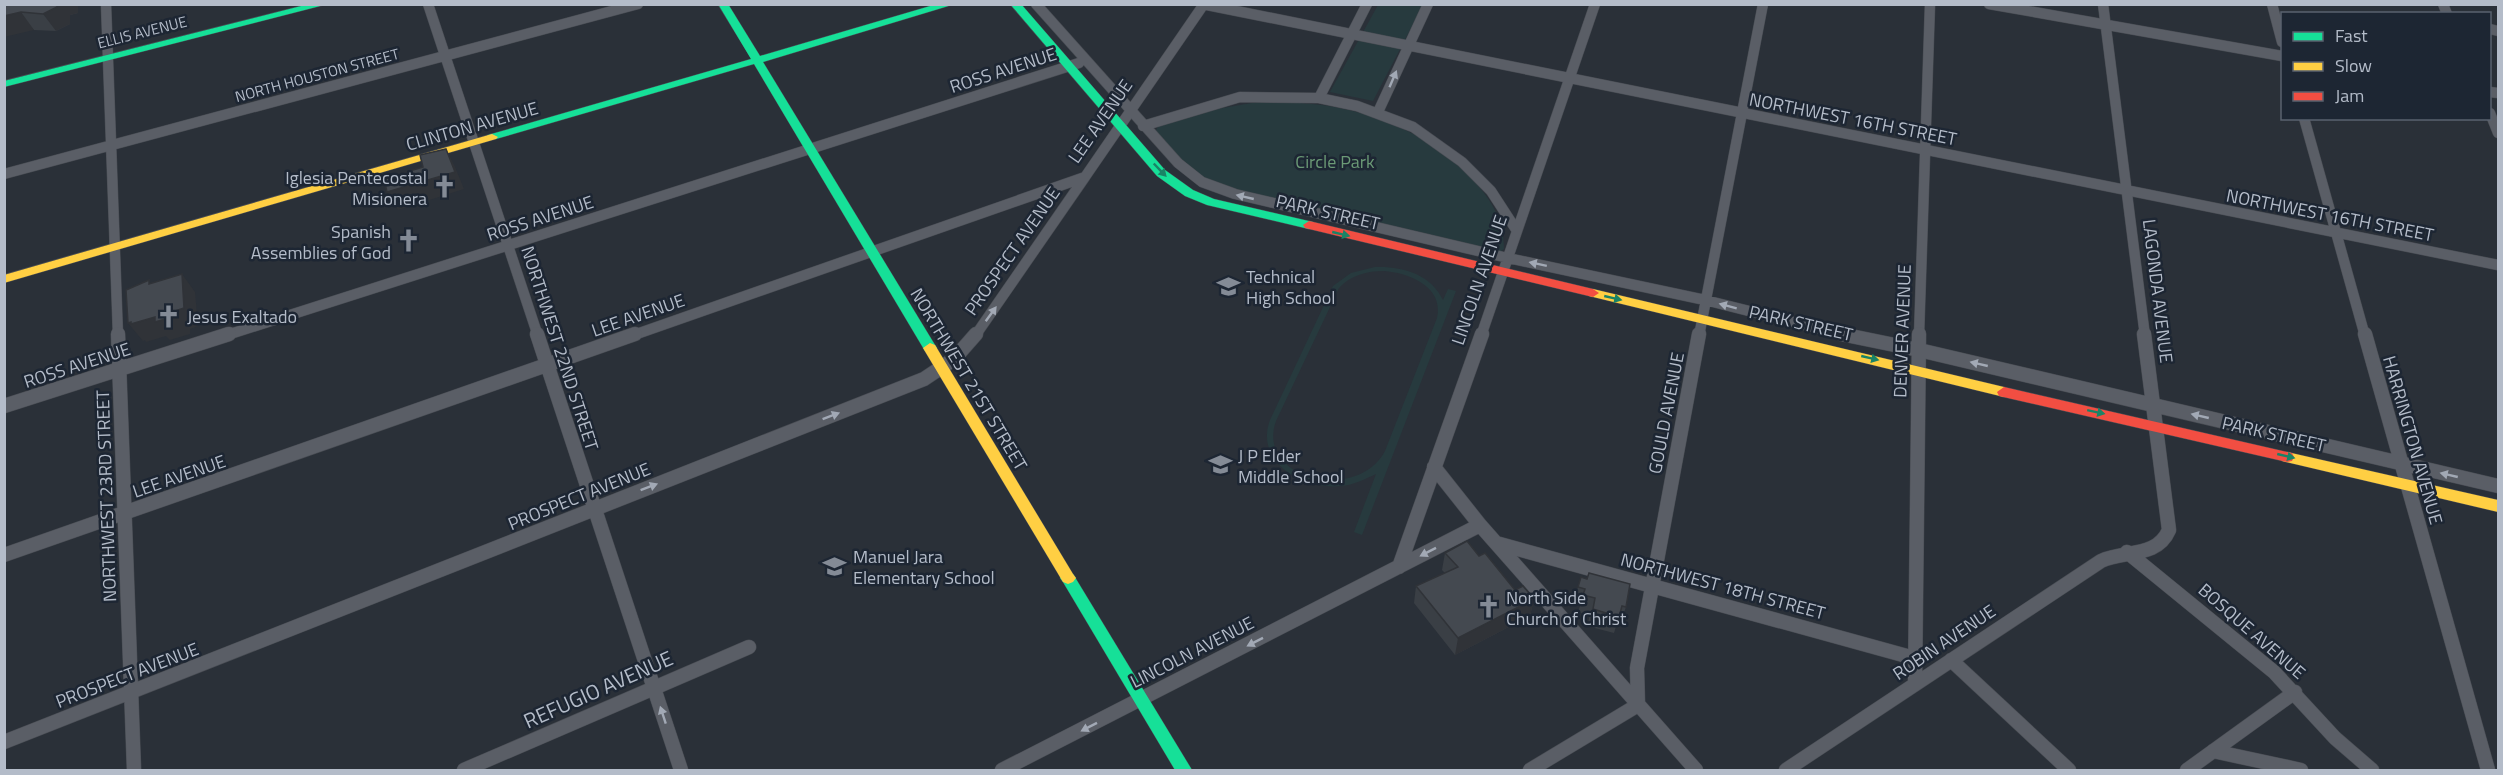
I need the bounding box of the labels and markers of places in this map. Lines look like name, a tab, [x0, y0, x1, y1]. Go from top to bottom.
place label: Iglesia Pentecostal Misionera	[285, 164, 427, 212]
church icon: Iglesia Pentecostal Misionera	[432, 174, 458, 200]
place label: Spanish Assemblies of God	[251, 218, 391, 266]
church icon: Spanish Assemblies of God	[396, 228, 422, 254]
place label: Technical High School	[1246, 263, 1335, 311]
school or university icon: Technical High School	[1215, 273, 1241, 299]
church icon: Jesus Exaltado	[156, 303, 182, 329]
place label: Jesus Exaltado	[187, 303, 297, 330]
place label: J P Elder Middle School	[1238, 442, 1344, 490]
school or university icon: J P Elder Middle School	[1207, 452, 1233, 478]
place label: Manuel Jara Elementary School	[853, 543, 995, 591]
school or university icon: Manuel Jara Elementary School	[822, 553, 848, 579]
place label: North Side Church of Christ	[1506, 584, 1627, 632]
church icon: North Side Church of Christ	[1475, 594, 1501, 620]

